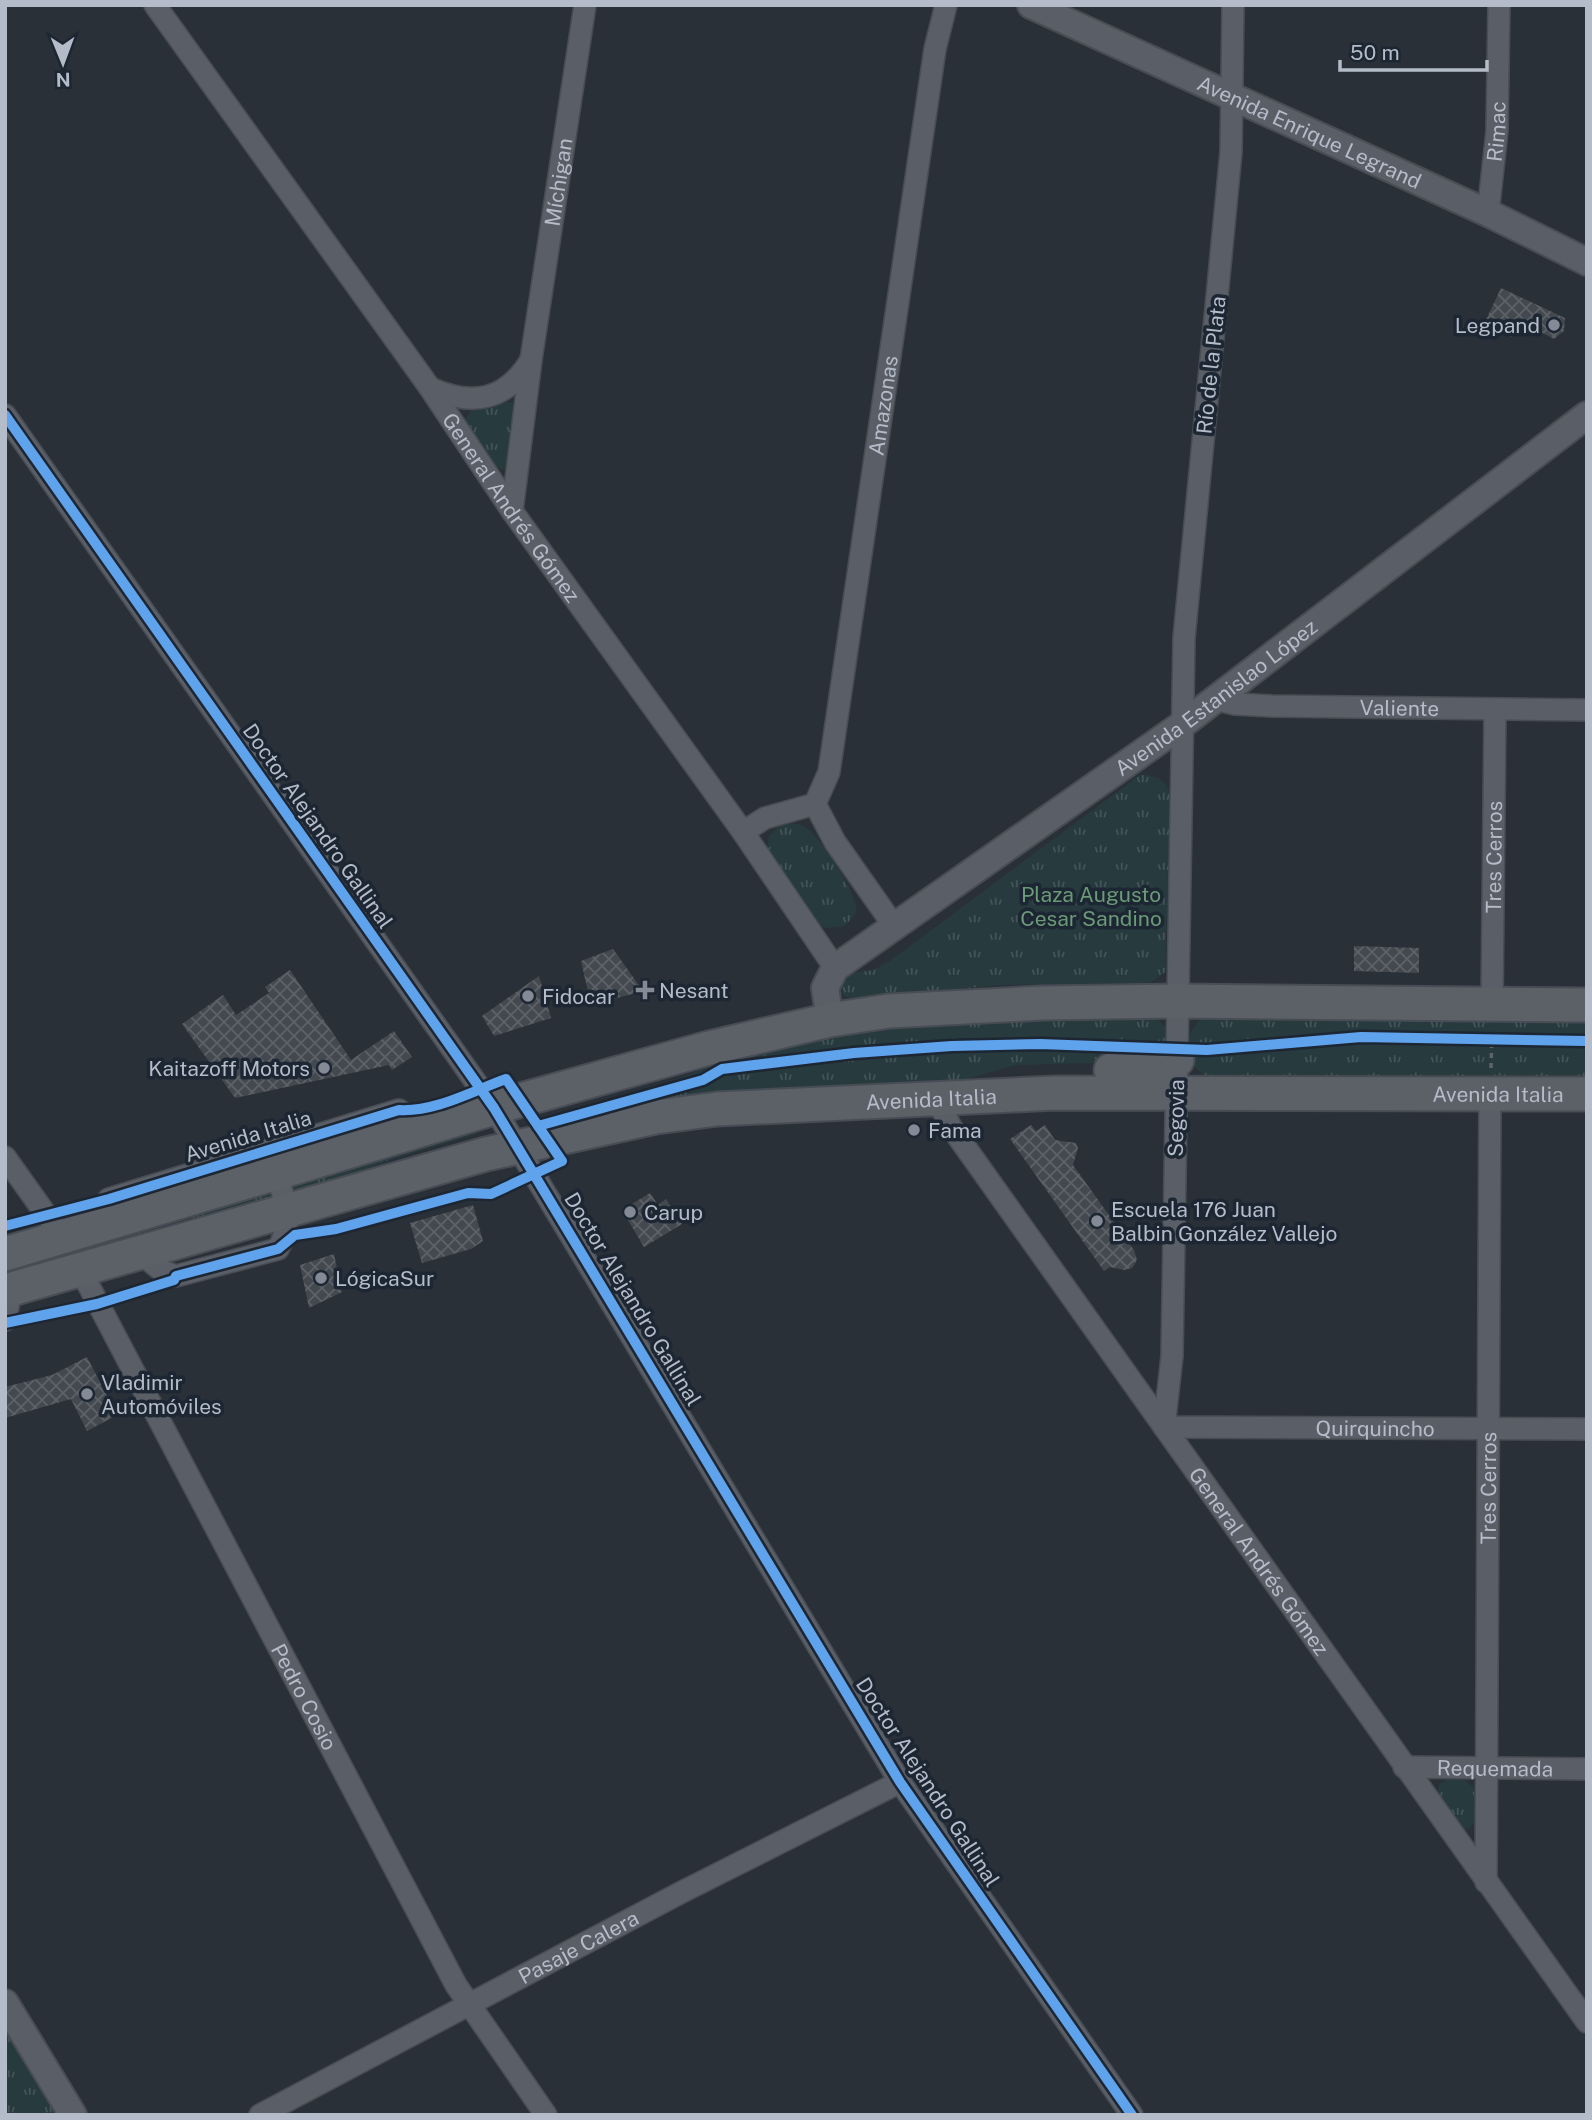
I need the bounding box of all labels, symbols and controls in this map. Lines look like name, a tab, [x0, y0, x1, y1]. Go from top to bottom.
north arrow	[28, 28, 98, 98]
scale bar	[1340, 28, 1487, 72]
text: 50 m	[1350, 40, 1400, 65]
text: N	[56, 69, 71, 91]
street label: Avenida Enrique Legrand	[1194, 70, 1425, 194]
street label: Rimac	[1481, 101, 1510, 163]
street label: Míchigan	[539, 136, 577, 228]
street label: Río de la Plata	[1191, 295, 1231, 435]
place label: Legpand	[1455, 313, 1540, 338]
marker: Legpand	[1546, 317, 1562, 333]
street label: Amazonas	[863, 354, 902, 457]
street label: General Andrés Gómez	[437, 408, 586, 607]
street label: Avenida Estanislao López	[1110, 614, 1322, 781]
street label: Valiente	[1359, 695, 1439, 721]
street label: Doctor Alejandro Gallinal	[238, 719, 398, 933]
street label: Tres Cerros	[1480, 801, 1507, 913]
park label: Plaza Augusto Cesar Sandino	[1020, 882, 1162, 931]
place label: Nesant	[659, 978, 729, 1003]
marker: Nesant	[637, 982, 653, 998]
place label: Fidocar	[542, 984, 615, 1009]
marker: Fidocar	[520, 988, 536, 1004]
place label: Kaitazoff Motors	[148, 1056, 310, 1081]
marker: Kaitazoff Motors	[316, 1060, 332, 1076]
street label: Segovia	[1163, 1079, 1189, 1157]
street label: Avenida Italia	[1432, 1081, 1564, 1106]
street label: Avenida Italia	[865, 1083, 997, 1114]
street label: Avenida Italia	[182, 1105, 314, 1167]
place label: Fama	[928, 1118, 982, 1143]
marker: Fama	[906, 1122, 922, 1138]
street label: Doctor Alejandro Gallinal	[559, 1188, 707, 1410]
place label: Escuela 176 Juan Balbin González Vallejo	[1111, 1197, 1337, 1246]
place label: Carup	[644, 1200, 703, 1225]
marker: Carup	[622, 1204, 638, 1220]
marker: Escuela 176 Juan Balbin González Vallejo	[1089, 1213, 1105, 1229]
place label: LógicaSur	[335, 1266, 434, 1291]
marker: LógicaSur	[313, 1270, 329, 1286]
place label: Vladimir Automóviles	[101, 1370, 222, 1419]
marker: Vladimir Automóviles	[79, 1386, 95, 1402]
street label: Quirquincho	[1316, 1415, 1435, 1441]
street label: Tres Cerros	[1475, 1432, 1501, 1544]
street label: General Andrés Gómez	[1184, 1462, 1335, 1660]
street label: Pedro Cosio	[266, 1639, 343, 1754]
street label: Doctor Alejandro Gallinal	[851, 1673, 1005, 1891]
street label: Requemada	[1437, 1755, 1553, 1781]
street label: Pasaje Calera	[514, 1905, 643, 1989]

